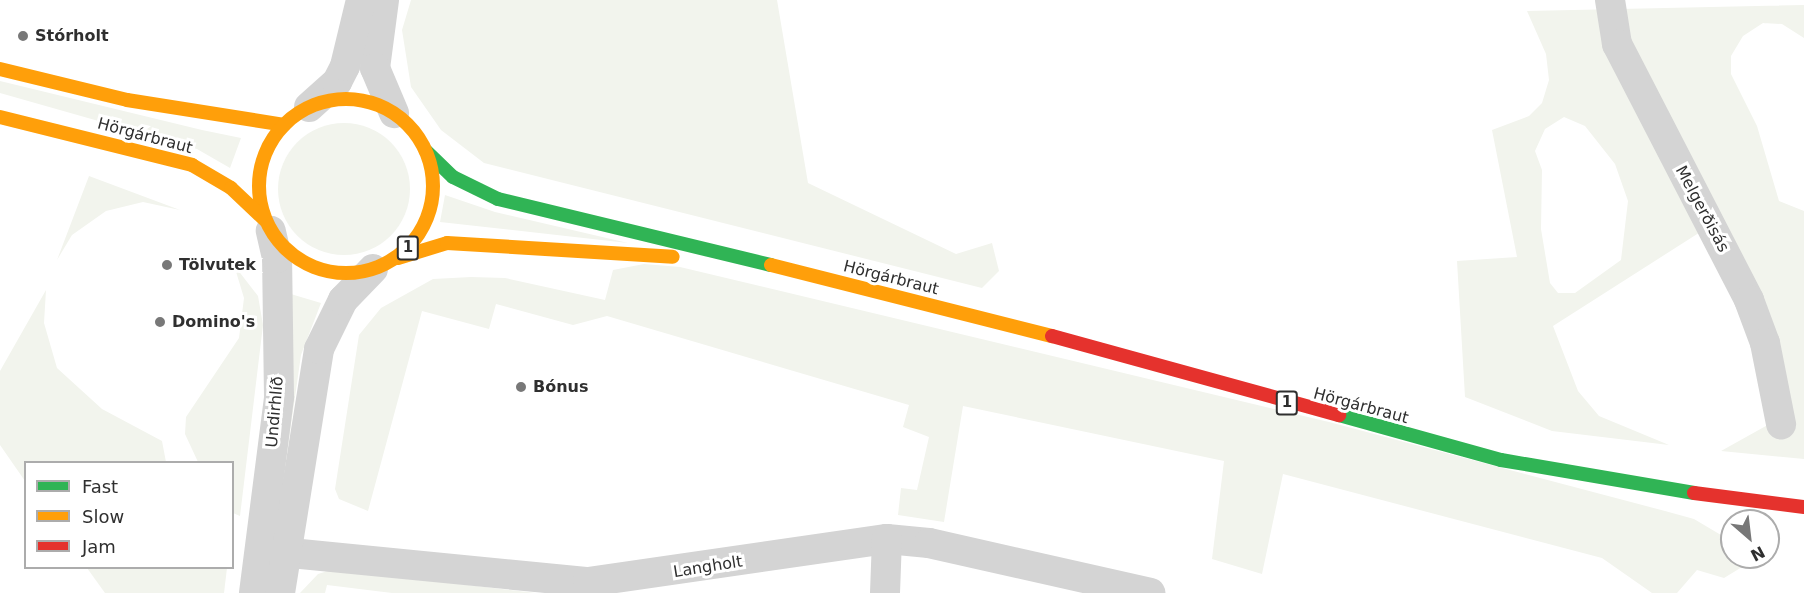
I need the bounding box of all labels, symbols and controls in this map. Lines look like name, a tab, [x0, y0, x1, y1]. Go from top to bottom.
place label: Stórholt	[35, 26, 109, 46]
marker: Stórholt	[16, 29, 30, 43]
street label: Hörgárbraut	[95, 114, 195, 158]
street label: Melgerðisás	[1671, 162, 1733, 256]
road number: 1	[396, 236, 420, 260]
place label: Tölvutek	[179, 255, 256, 275]
street label: Hörgárbraut	[841, 257, 941, 299]
marker: Tölvutek	[160, 258, 174, 272]
place label: Domino's	[172, 312, 255, 332]
marker: Domino's	[153, 315, 167, 329]
street label: Undirhlíð	[262, 376, 288, 448]
place label: Bónus	[533, 377, 588, 397]
marker: Bónus	[514, 380, 528, 394]
street label: Hörgárbraut	[1311, 384, 1411, 428]
road number: 1	[1275, 391, 1299, 415]
legend	[24, 461, 234, 569]
text: Fast	[82, 476, 118, 497]
text: Slow	[82, 506, 124, 527]
north arrow	[1720, 509, 1780, 569]
text: Jam	[82, 536, 116, 557]
text: N	[1747, 542, 1768, 565]
street label: Langholt	[672, 552, 744, 582]

